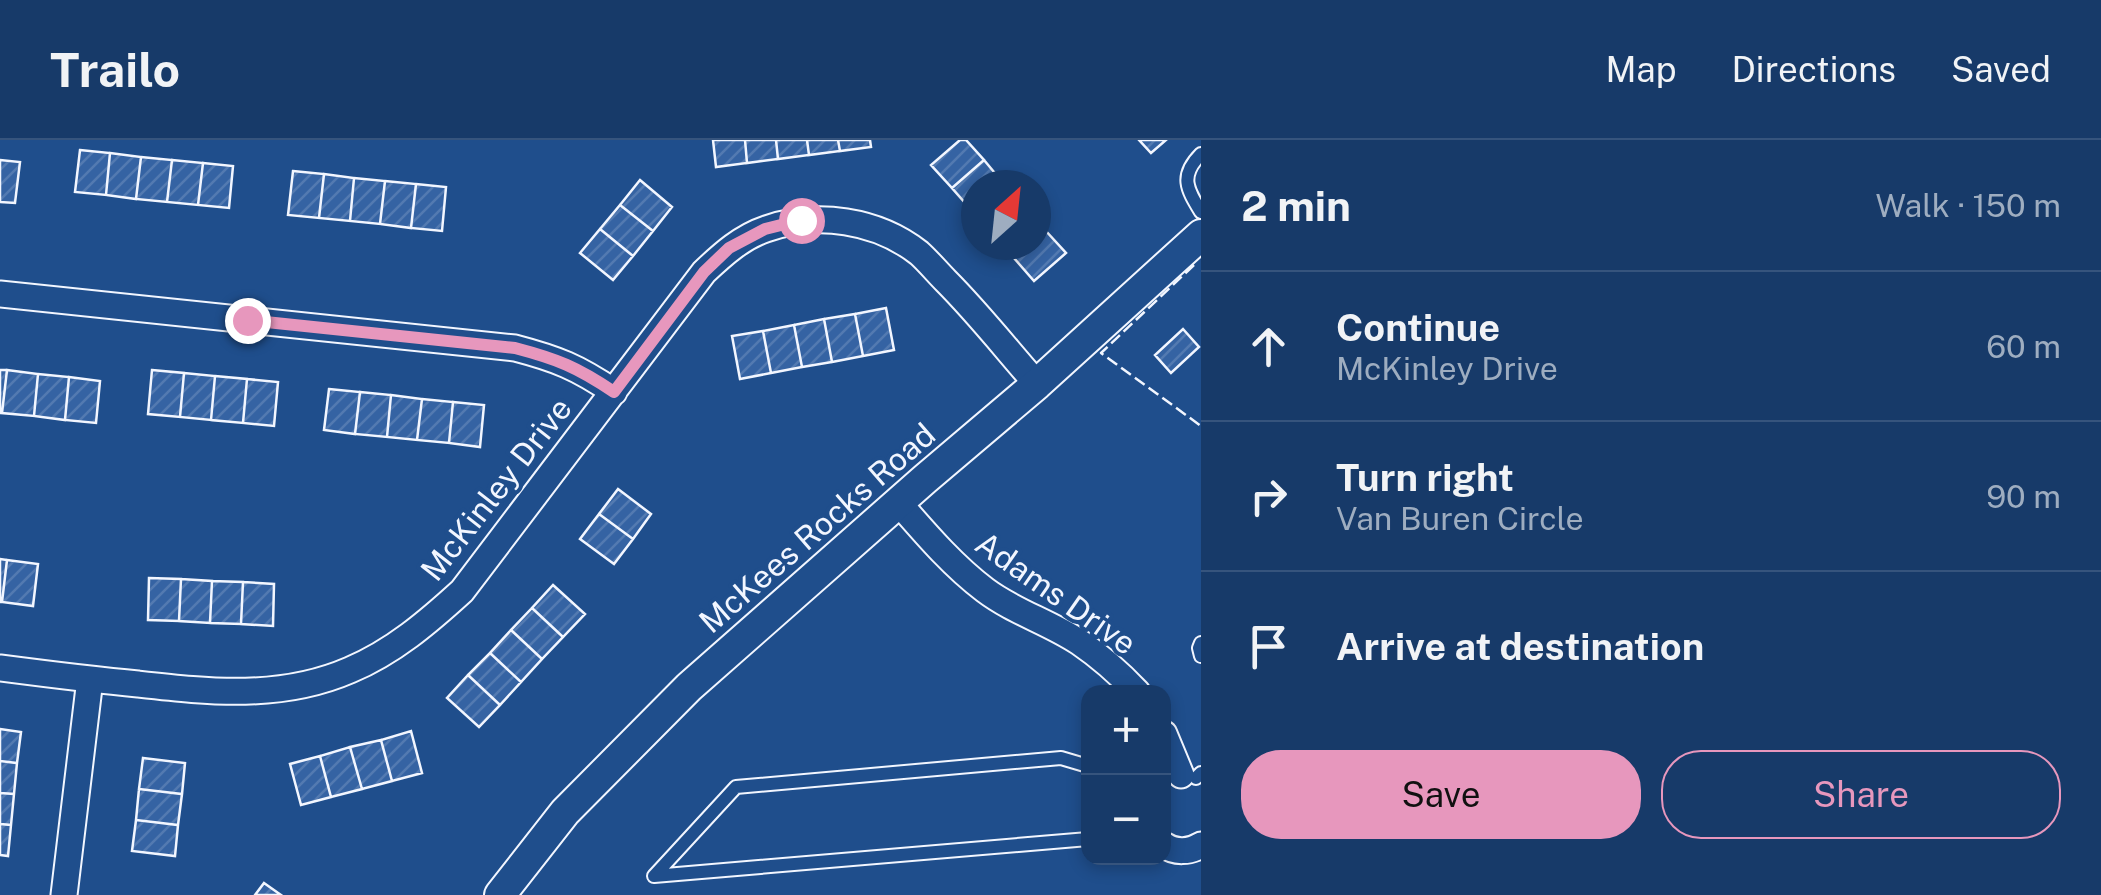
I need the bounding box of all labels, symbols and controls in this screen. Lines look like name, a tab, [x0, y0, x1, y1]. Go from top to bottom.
text: Trailo	[50, 41, 180, 98]
text: Map	[1605, 49, 1676, 90]
text: Directions	[1731, 49, 1896, 90]
text: Saved	[1951, 49, 2051, 90]
north arrow	[961, 170, 1051, 260]
text: 2 min	[1241, 181, 1351, 230]
text: Walk · 150 m	[1875, 187, 2061, 224]
route start	[779, 198, 825, 244]
route end	[225, 298, 271, 344]
text: Continue	[1336, 305, 1500, 350]
icon: ahead	[1241, 319, 1296, 374]
text: 60 m	[1986, 328, 2061, 365]
text: McKinley Drive	[1336, 350, 1558, 387]
street label: McKinley Drive	[413, 390, 579, 588]
street label: McKees Rocks Road	[692, 416, 942, 640]
text: Turn right	[1336, 455, 1514, 500]
icon: right	[1241, 469, 1296, 524]
text: 90 m	[1986, 478, 2061, 515]
text: Van Buren Circle	[1336, 500, 1584, 537]
street label: Adams Drive	[969, 524, 1143, 662]
icon: arrive	[1241, 619, 1296, 674]
text: Arrive at destination	[1336, 624, 1704, 669]
map controls	[1081, 685, 1171, 865]
button: +	[1081, 685, 1171, 775]
button: Save	[1241, 750, 1641, 839]
button: Share	[1661, 750, 2061, 839]
button: −	[1081, 775, 1171, 865]

